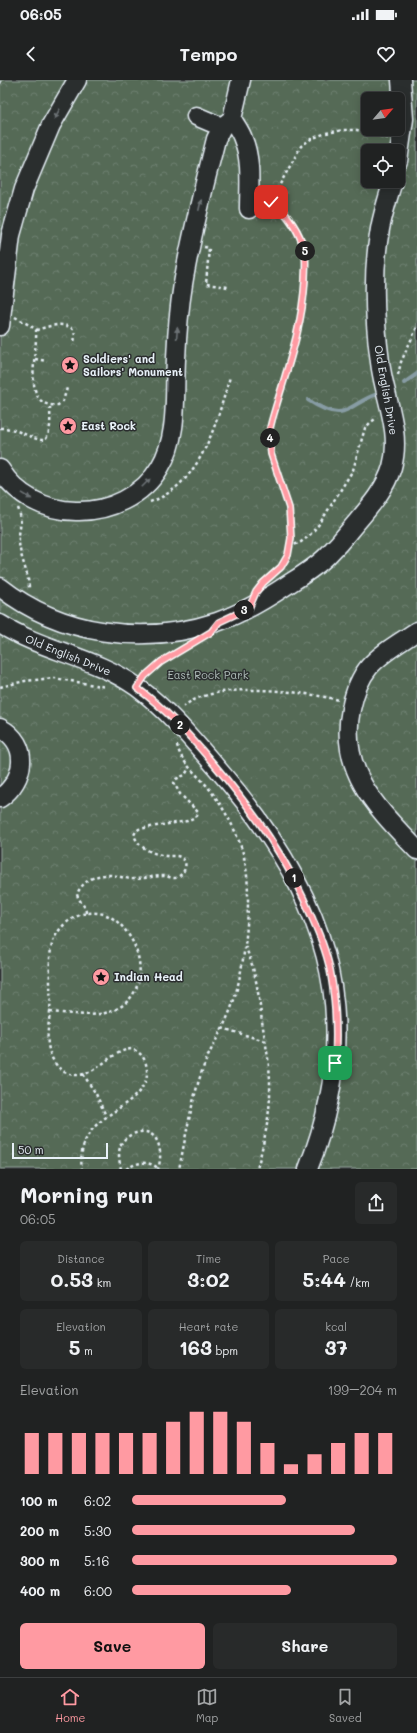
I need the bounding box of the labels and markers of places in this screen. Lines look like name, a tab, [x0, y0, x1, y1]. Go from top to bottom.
pin	[254, 185, 288, 219]
pin: 5	[295, 241, 315, 261]
place label: Soldiers' and Sailors' Monument	[83, 351, 183, 379]
place icon: Soldiers' and Sailors' Monument	[60, 355, 80, 375]
place icon: East Rock	[58, 416, 78, 436]
place label: East Rock	[81, 418, 136, 433]
pin: 4	[260, 428, 280, 448]
pin: 3	[234, 600, 254, 620]
pin: 2	[170, 715, 190, 735]
pin: 1	[284, 868, 304, 888]
place icon: Indian Head	[91, 967, 111, 987]
place label: Indian Head	[114, 969, 183, 984]
pin	[318, 1046, 352, 1080]

